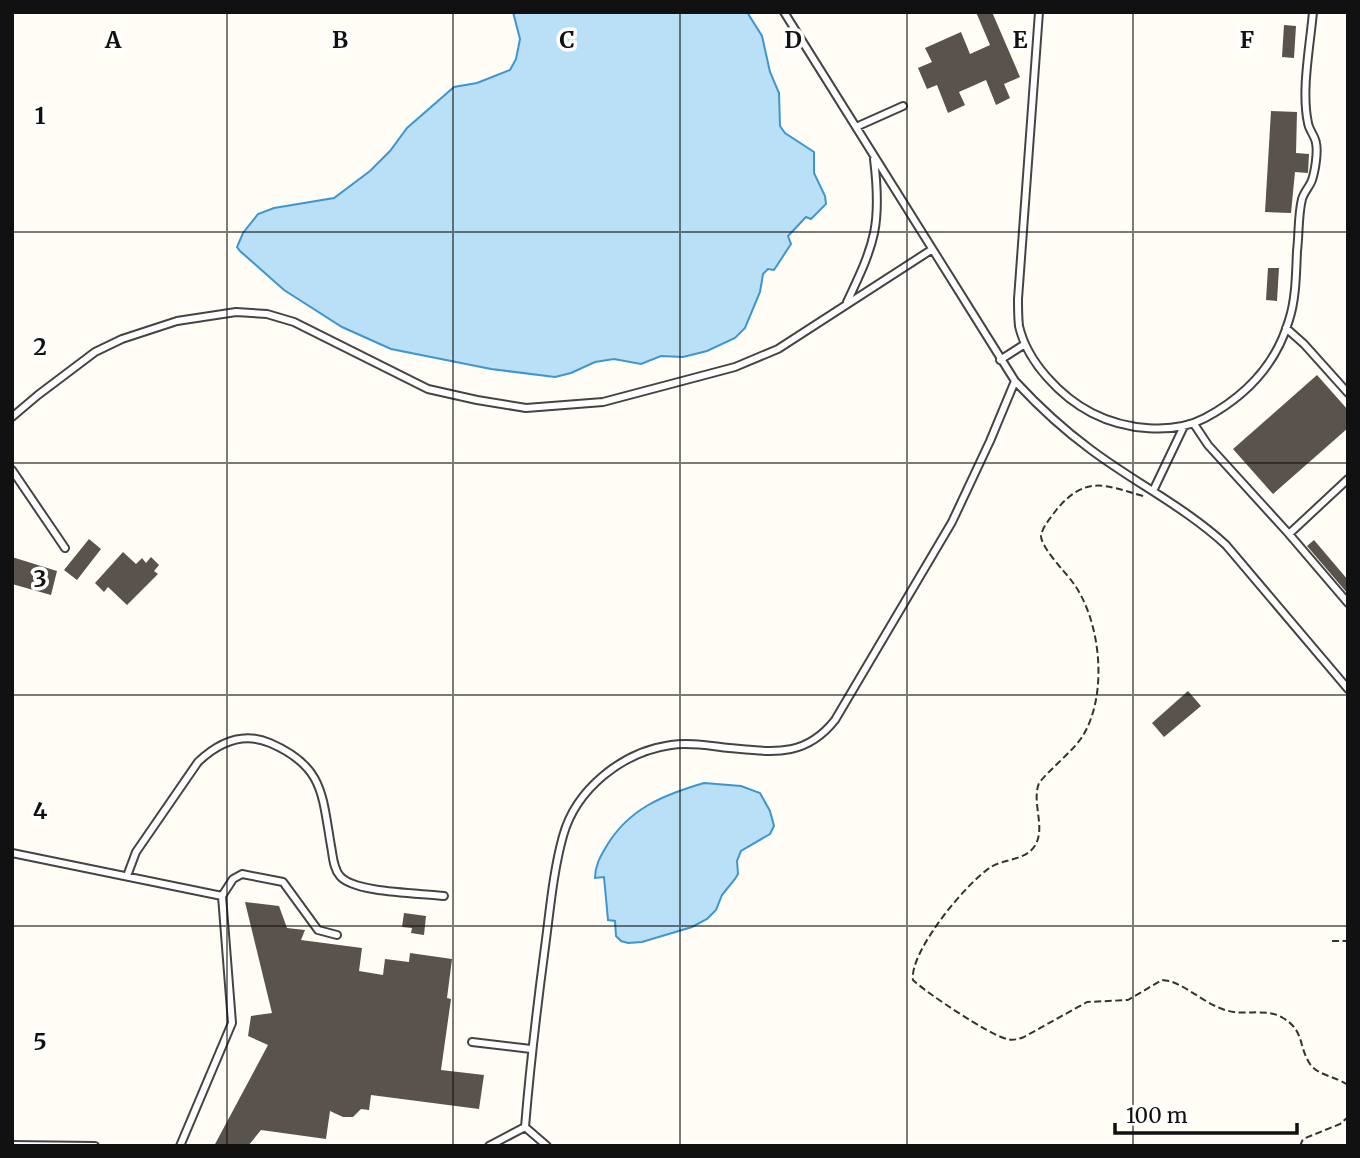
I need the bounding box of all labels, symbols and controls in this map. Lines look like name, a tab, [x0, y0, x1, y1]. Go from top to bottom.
text: A	[104, 25, 122, 54]
text: B	[332, 25, 348, 54]
text: C	[559, 25, 575, 54]
text: D	[784, 25, 802, 54]
text: E	[1012, 25, 1028, 54]
text: F	[1240, 25, 1254, 54]
text: 1	[35, 101, 46, 130]
text: 2	[33, 332, 47, 361]
text: 3	[33, 564, 47, 593]
text: 4	[33, 796, 48, 825]
text: 5	[33, 1027, 47, 1056]
scale bar	[1115, 1092, 1297, 1136]
text: 100 m	[1126, 1102, 1188, 1129]

